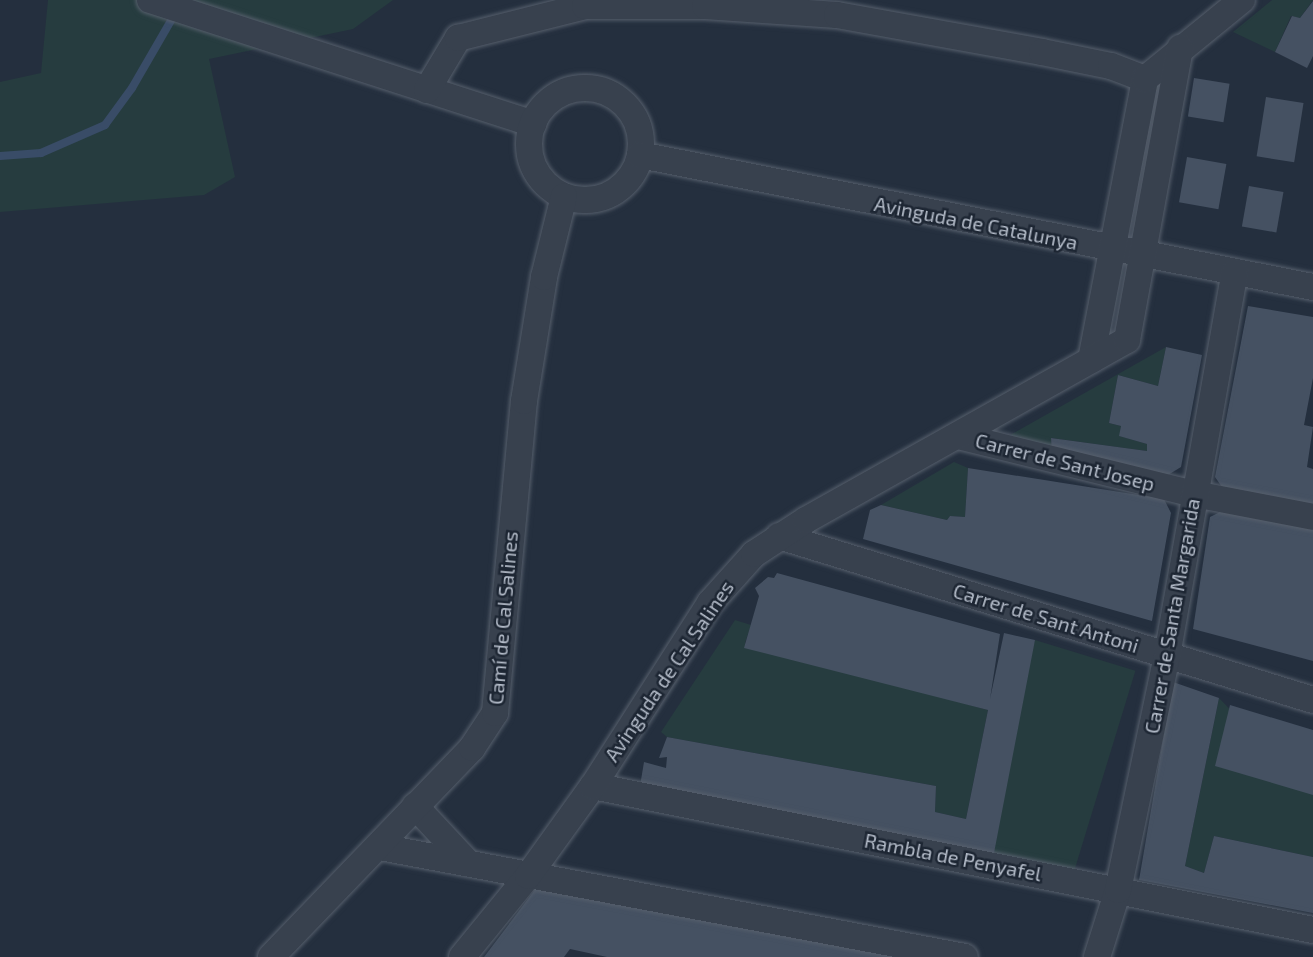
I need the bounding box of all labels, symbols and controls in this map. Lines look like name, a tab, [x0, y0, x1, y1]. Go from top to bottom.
street label: Avinguda de Catalunya	[872, 191, 1080, 255]
street label: Carrer de Sant Josep	[973, 428, 1157, 496]
street label: Carrer de Santa Margarida	[1139, 496, 1205, 736]
street label: Camí de Cal Salines	[483, 530, 523, 706]
street label: Avinguda de Cal Salines	[599, 576, 739, 766]
street label: Carrer de Sant Antoni	[950, 578, 1142, 658]
street label: Rambla de Penyafel	[862, 828, 1044, 886]

